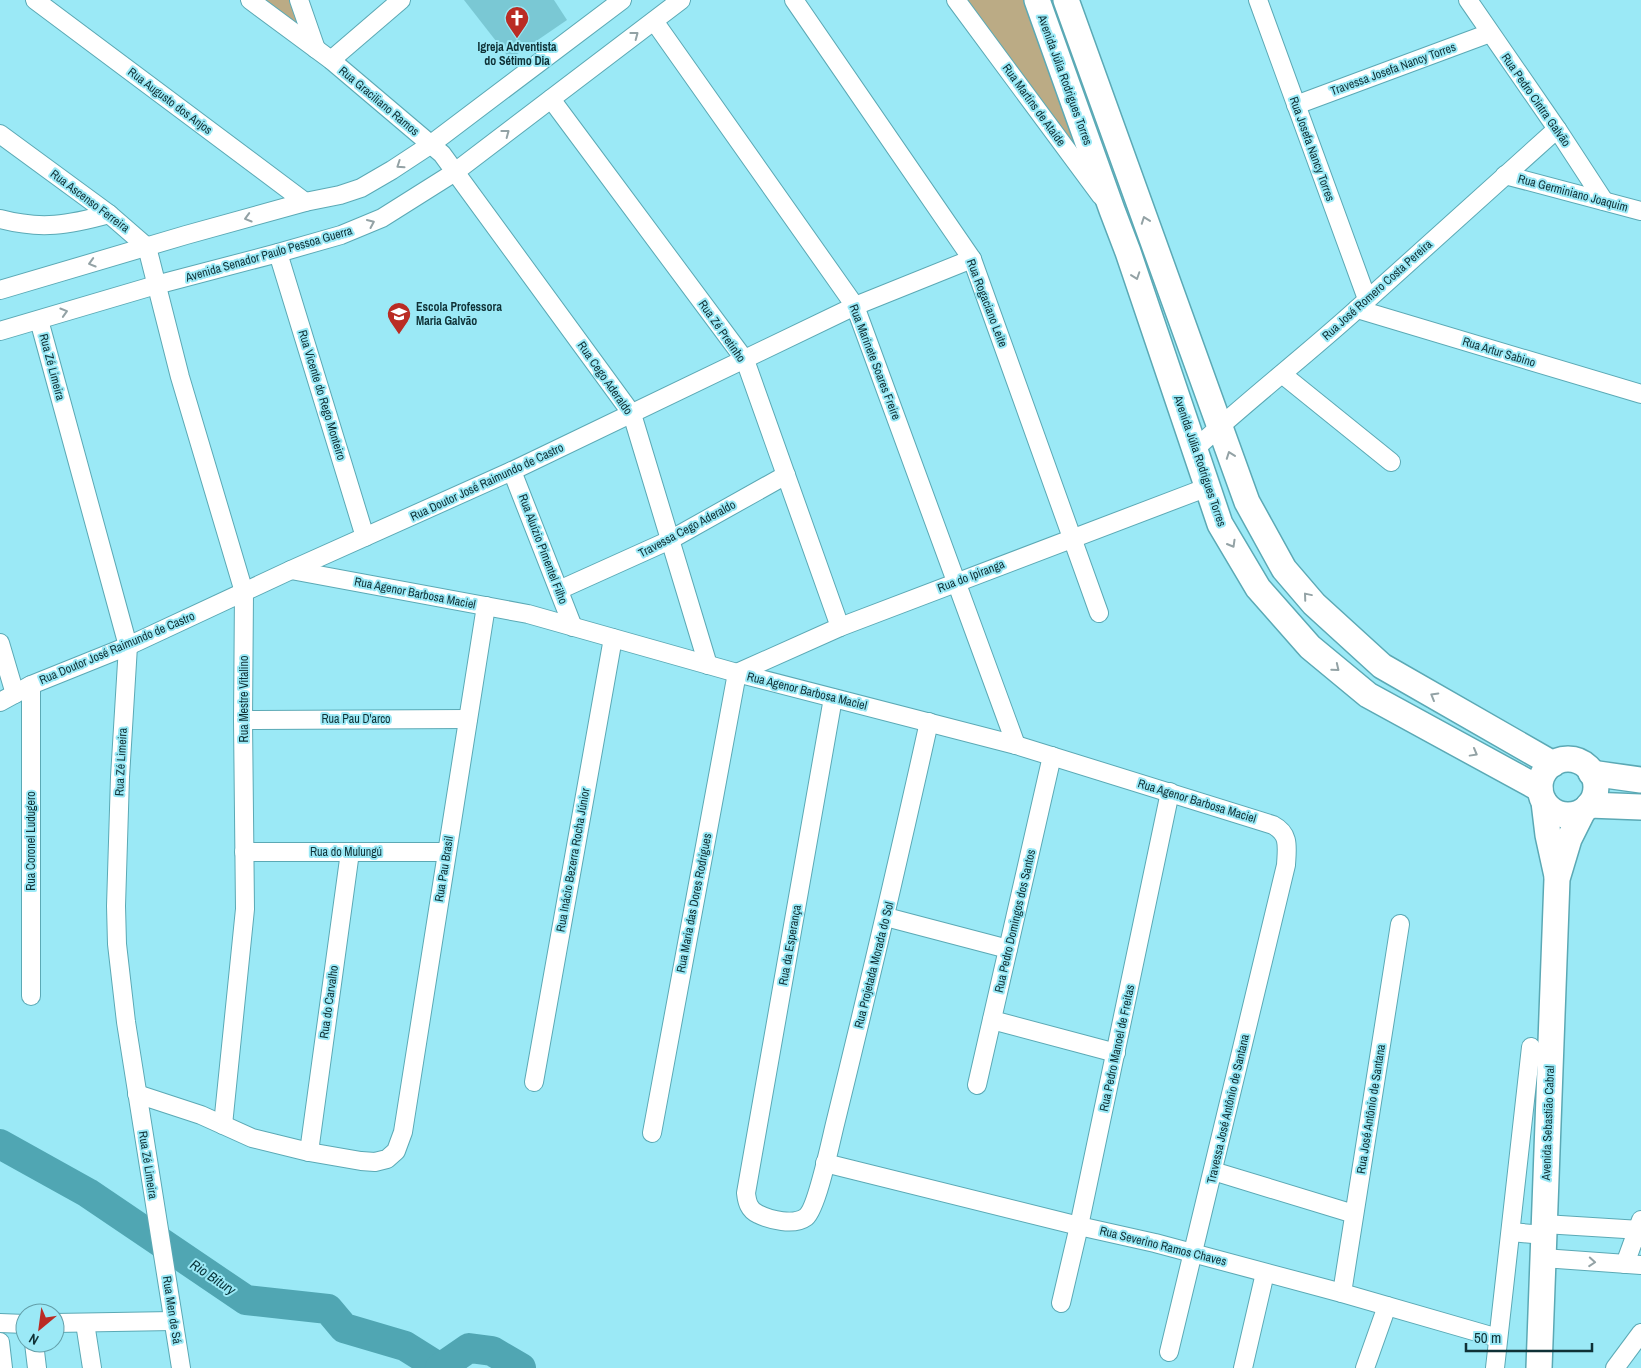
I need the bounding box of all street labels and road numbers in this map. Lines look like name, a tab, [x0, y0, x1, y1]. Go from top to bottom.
street label: Avenida Júlia Rodrigues Torres	[1034, 12, 1096, 147]
street label: Travessa Josefa Nancy Torres	[1328, 39, 1458, 99]
street label: Rua Pedro Cintra Galvão	[1498, 50, 1574, 150]
street label: Rua Martins de Ataíde	[999, 61, 1069, 149]
street label: Rua Graciliano Ramos	[336, 63, 423, 139]
street label: Rua Augusto dos Anjos	[125, 64, 216, 138]
street label: Rua Josefa Nancy Torres	[1286, 94, 1338, 204]
street label: Rua Ascenso Ferreira	[47, 166, 133, 236]
street label: Rua Germiniano Joaquim	[1516, 171, 1630, 215]
street label: Avenida Senador Paulo Pessoa Guerra	[183, 222, 355, 286]
street label: Rua José Romero Costa Pereira	[1319, 236, 1436, 344]
street label: Rua Rogaciano Leite	[963, 257, 1011, 349]
street label: Rua Zé Pretinho	[695, 297, 749, 365]
street label: Rua Marinete Soares Freire	[846, 302, 904, 422]
street label: Rua Vicente do Rego Monteiro	[295, 328, 349, 462]
street label: Rua Zé Limeira	[35, 332, 69, 403]
street label: Rua Artur Sabino	[1461, 333, 1537, 371]
street label: Rua Cego Aderaldo	[574, 338, 636, 418]
street label: Avenida Júlia Rodrigues Torres	[1170, 392, 1230, 529]
street label: Rua Doutor José Raimundo de Castro	[408, 439, 566, 525]
street label: Rua Aluízio Pimentel Filho	[515, 492, 571, 606]
street label: Travessa Cego Aderaldo	[636, 497, 738, 561]
street label: Rua do Ipiranga	[935, 556, 1007, 596]
street label: Rua Agenor Barbosa Maciel	[353, 573, 477, 613]
street label: Rua Doutor José Raimundo de Castro	[37, 608, 197, 688]
street label: Rua Mestre Vitalino	[236, 656, 252, 742]
street label: Rua Agenor Barbosa Maciel	[745, 668, 869, 714]
street label: Rua Pau D'arco	[321, 711, 391, 727]
street label: Rua Zé Limeira	[111, 727, 131, 797]
street label: Rua Agenor Barbosa Maciel	[1136, 775, 1258, 827]
street label: Rua Inácio Bezerra Rocha Júnior	[552, 786, 594, 933]
street label: Rua Coronel Ludugero	[23, 791, 39, 891]
street label: Rua Maria das Dores Rodrigues	[673, 832, 715, 974]
street label: Rua Pau Brasil	[431, 835, 457, 903]
street label: Rua do Mulungú	[310, 844, 382, 860]
street label: Rua Pedro Domingos dos Santos	[991, 848, 1039, 994]
street label: Rua Projetada Morada do Sol	[851, 900, 897, 1030]
street label: Rua da Esperança	[775, 903, 805, 987]
street label: Rua do Carvalho	[316, 964, 342, 1040]
street label: Rua Pedro Manoel de Freitas	[1096, 983, 1138, 1113]
street label: Travessa José Antônio de Santana	[1203, 1032, 1253, 1185]
street label: Rua José Antônio de Santana	[1353, 1043, 1389, 1175]
street label: Avenida Sebastião Cabral	[1538, 1065, 1558, 1182]
street label: Rua Zé Limeira	[135, 1130, 161, 1201]
street label: Rua Severino Ramos Chaves	[1098, 1222, 1228, 1270]
street label: Rua Men de Sá	[159, 1275, 185, 1346]

